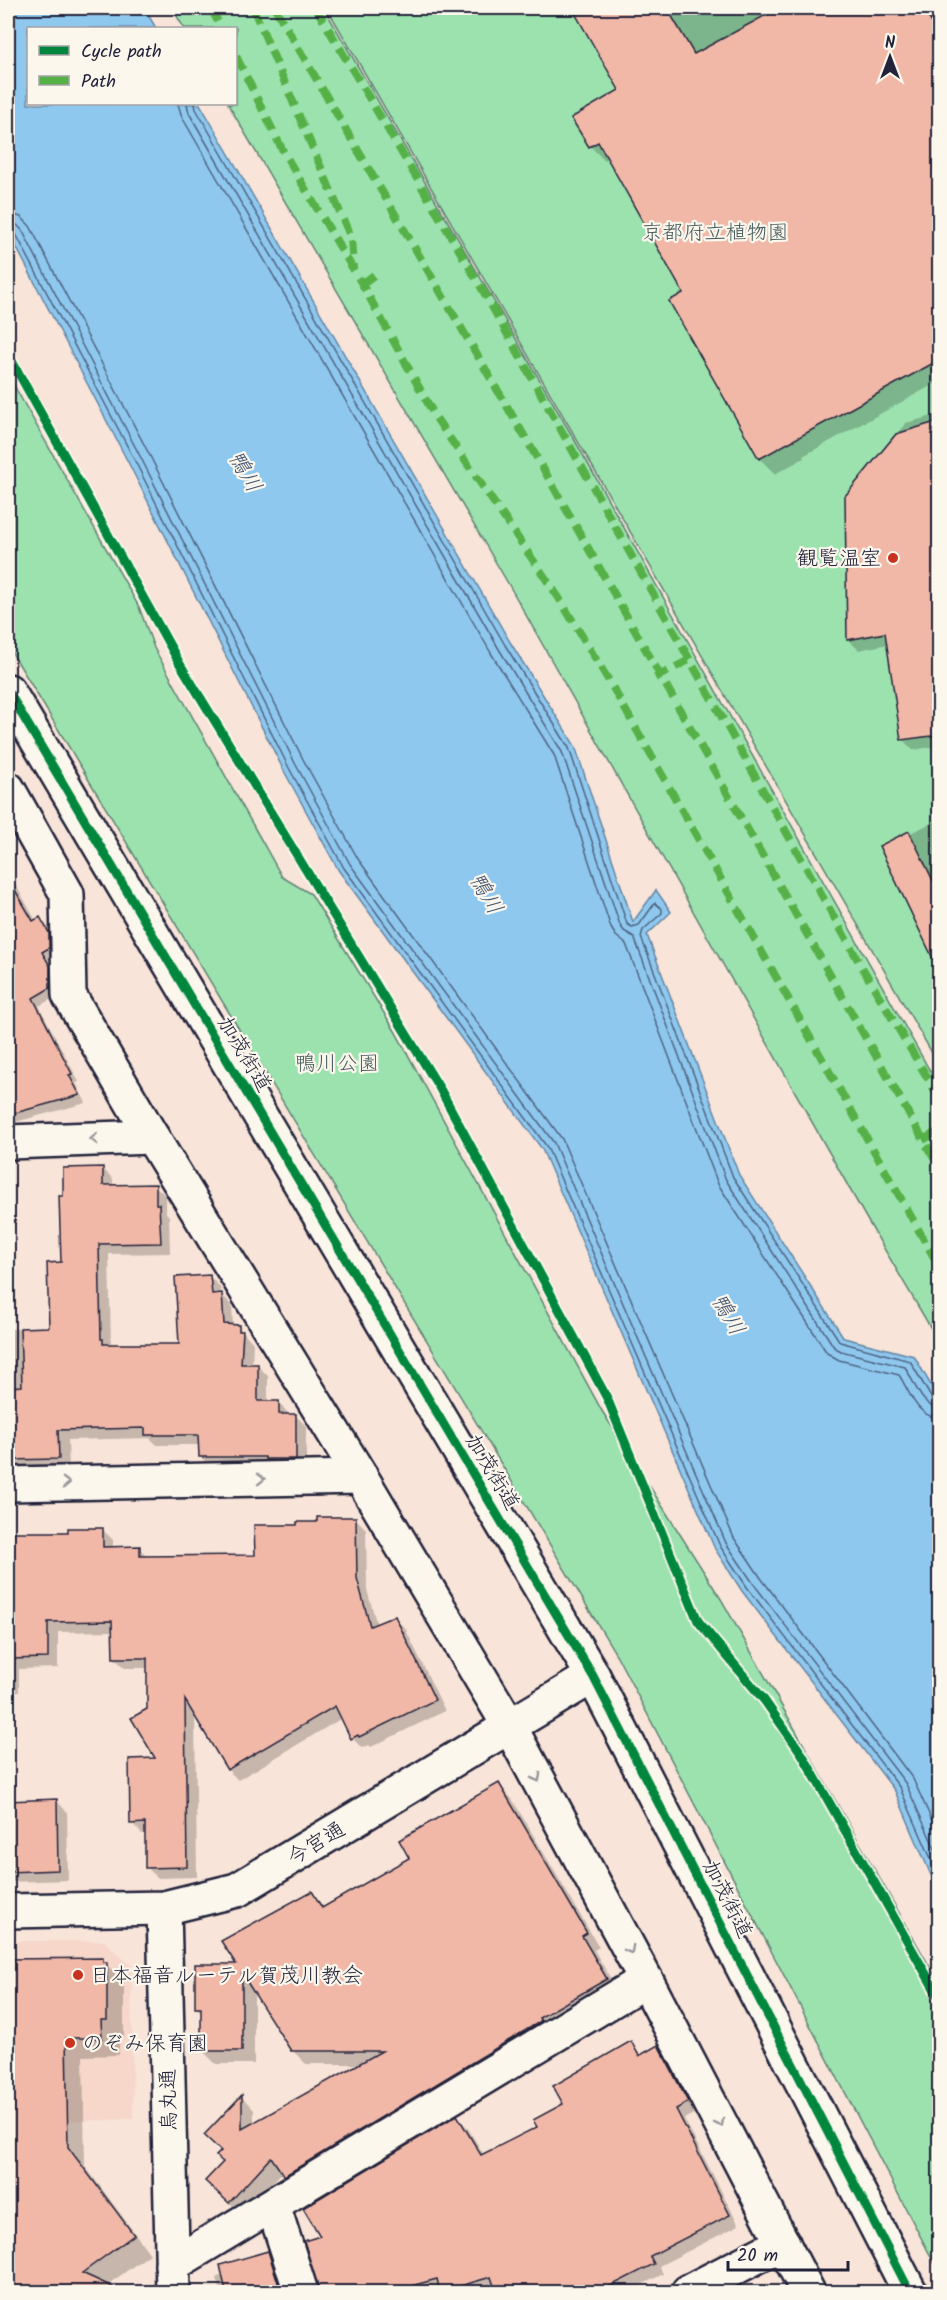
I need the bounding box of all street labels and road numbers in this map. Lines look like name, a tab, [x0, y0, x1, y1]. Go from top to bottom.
street label: 加茂街道	[208, 1010, 279, 1099]
street label: 加茂街道	[456, 1428, 527, 1517]
street label: 今宮通	[281, 1814, 352, 1875]
street label: 加茂街道	[693, 1855, 760, 1945]
street label: 烏丸通	[152, 2068, 187, 2132]

